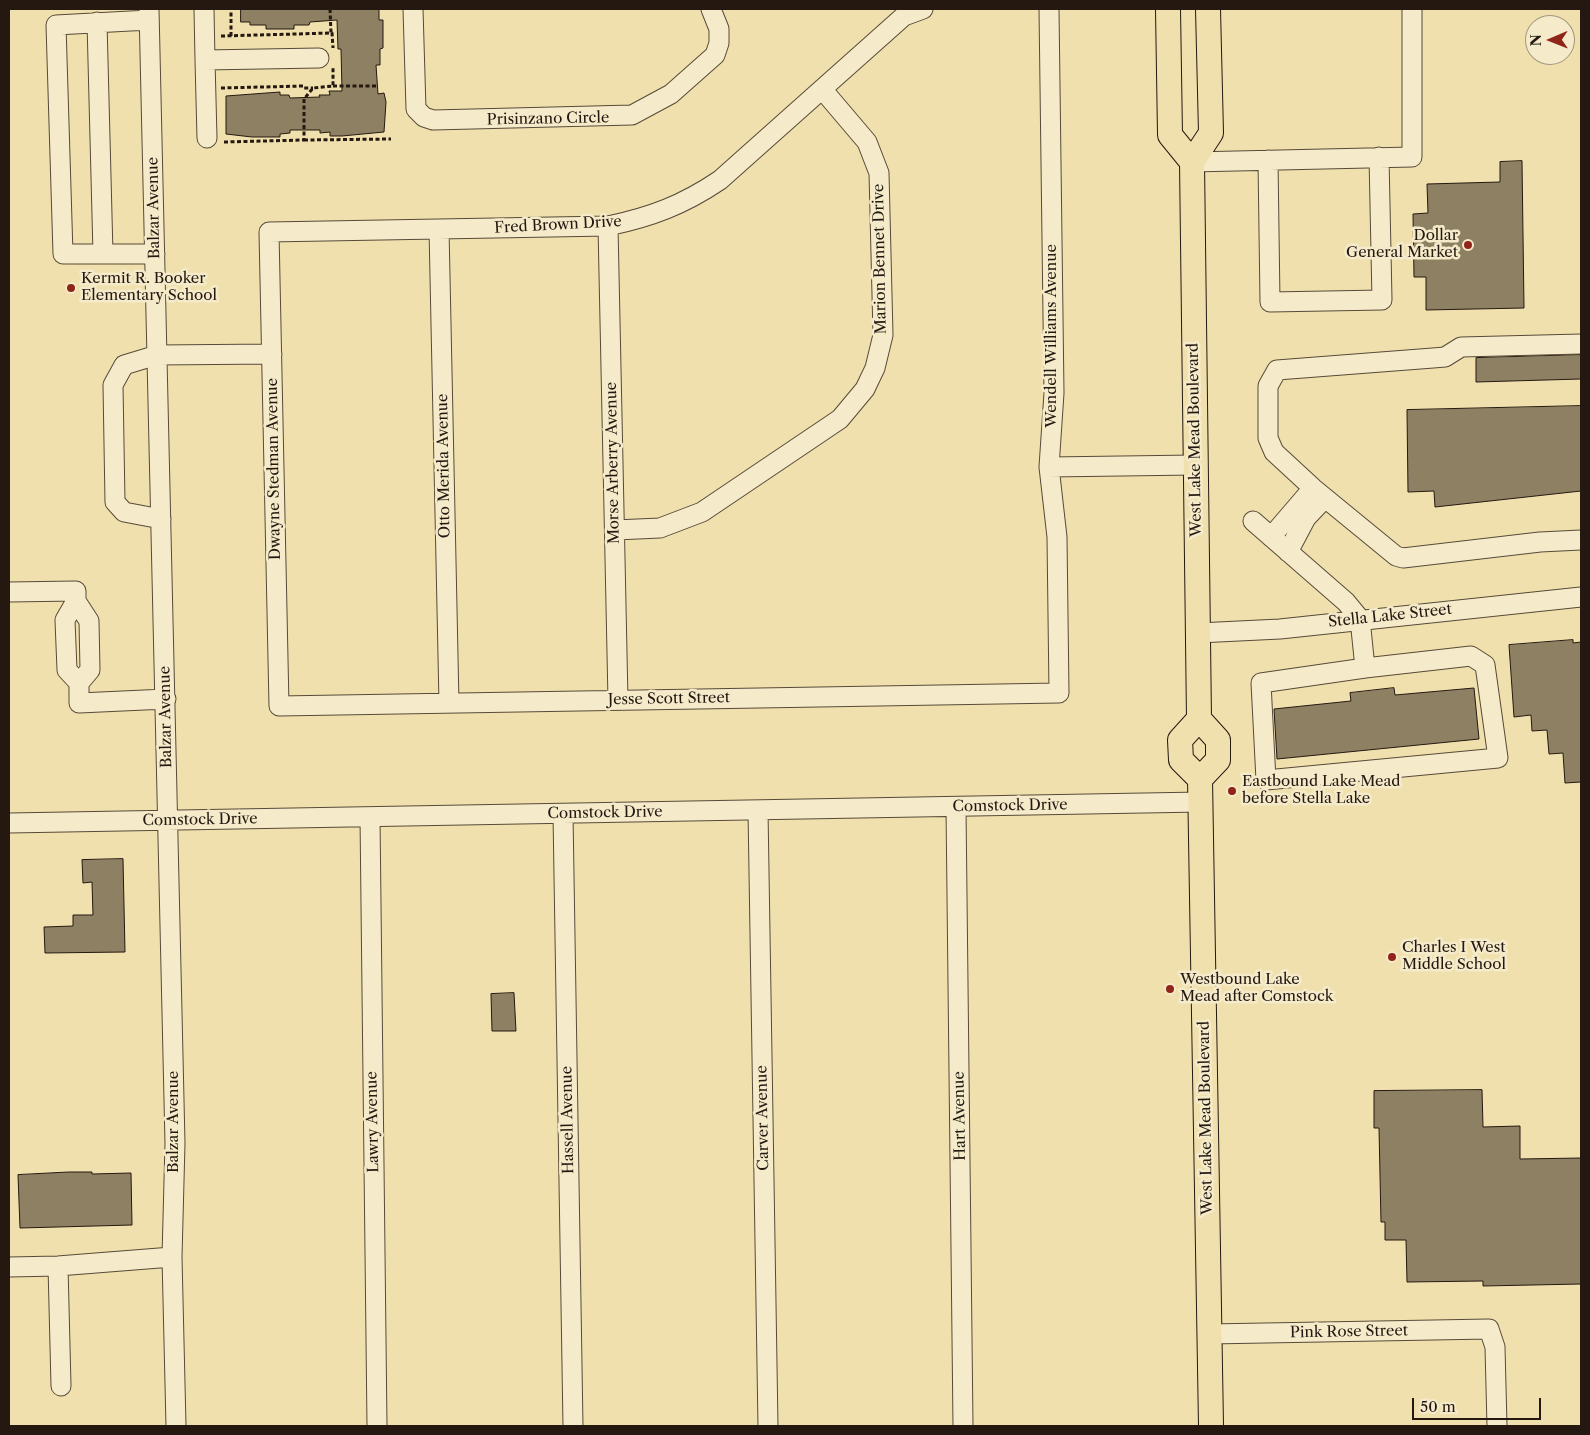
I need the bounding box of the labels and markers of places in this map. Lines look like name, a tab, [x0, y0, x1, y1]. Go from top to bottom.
place label: Dollar General Market	[1346, 227, 1458, 262]
marker: Dollar General Market	[1462, 239, 1474, 251]
place label: Kermit R. Booker Elementary School	[81, 270, 217, 305]
marker: Kermit R. Booker Elementary School	[65, 282, 77, 294]
place label: Eastbound Lake Mead before Stella Lake	[1242, 773, 1400, 808]
marker: Eastbound Lake Mead before Stella Lake	[1226, 785, 1238, 797]
place label: Charles I West Middle School	[1402, 939, 1506, 974]
marker: Charles I West Middle School	[1386, 951, 1398, 963]
place label: Westbound Lake Mead after Comstock	[1180, 971, 1333, 1006]
marker: Westbound Lake Mead after Comstock	[1164, 983, 1176, 995]

